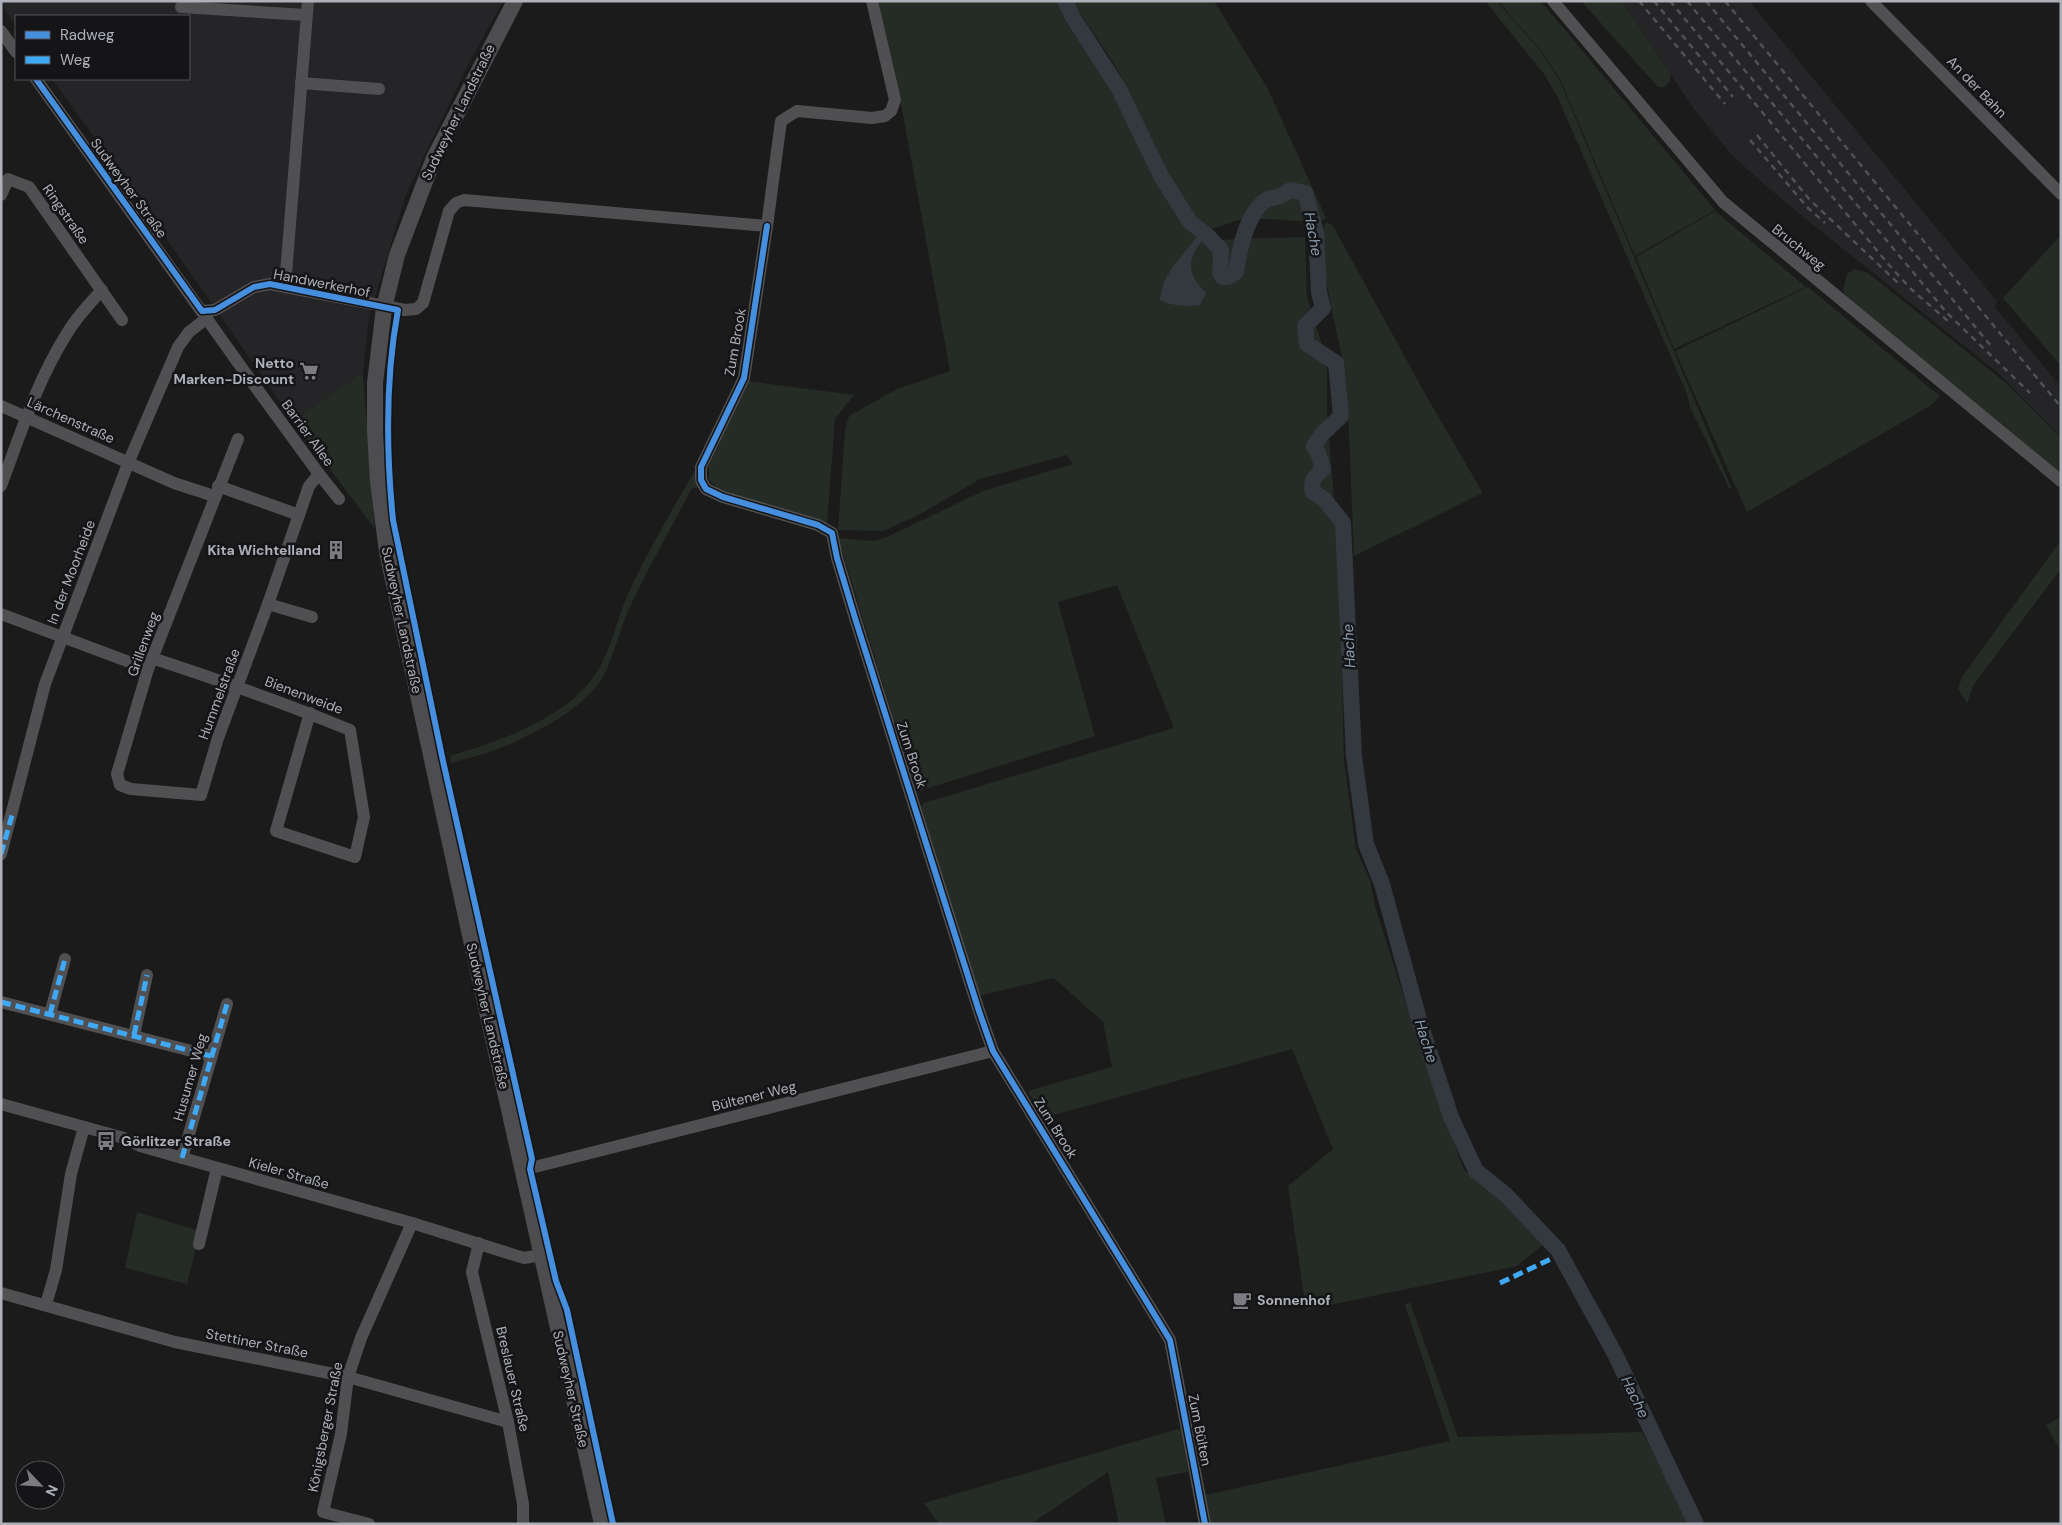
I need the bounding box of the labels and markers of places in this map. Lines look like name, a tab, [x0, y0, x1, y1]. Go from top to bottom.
place label: Netto Marken-Discount	[173, 354, 294, 388]
supermarket icon: Netto Marken-Discount	[298, 360, 320, 382]
building icon: Kita Wichtelland	[325, 539, 347, 561]
place label: Kita Wichtelland	[207, 541, 321, 559]
bus stop icon: Görlitzer Straße	[95, 1130, 117, 1152]
place label: Görlitzer Straße	[121, 1132, 231, 1150]
cafe icon: Sonnenhof	[1231, 1289, 1253, 1311]
place label: Sonnenhof	[1257, 1291, 1331, 1309]

